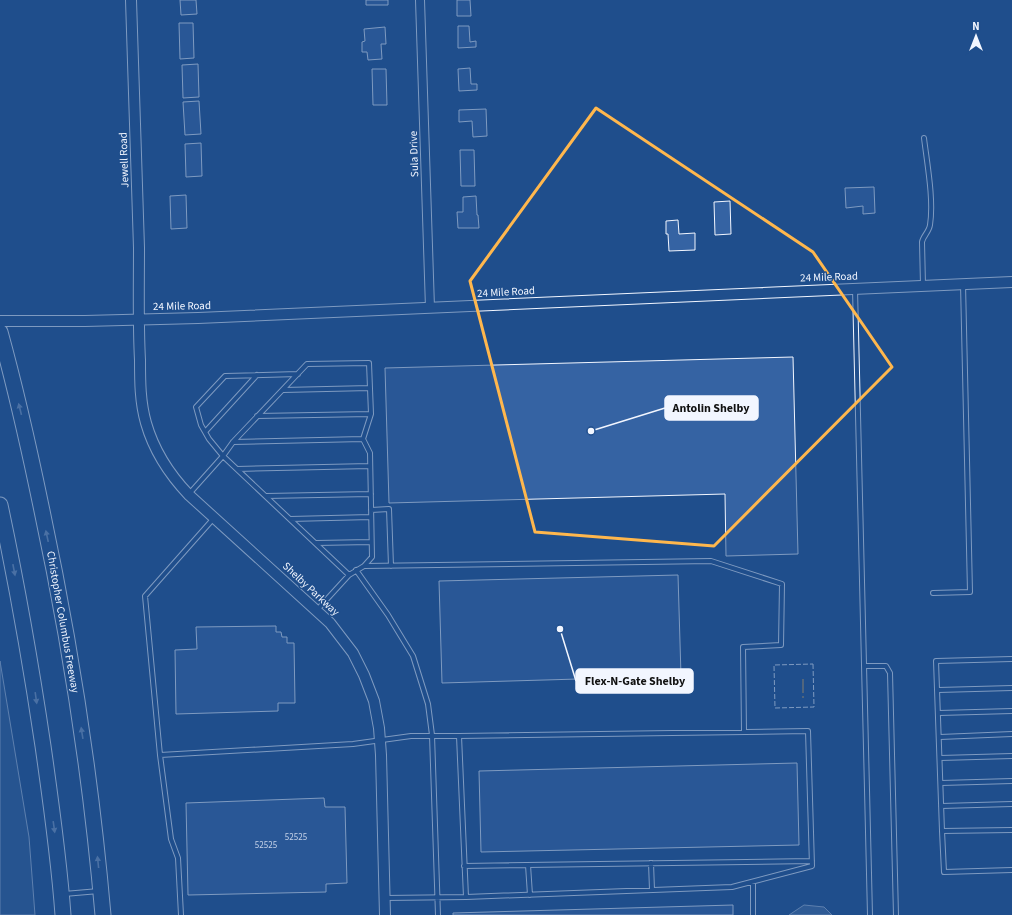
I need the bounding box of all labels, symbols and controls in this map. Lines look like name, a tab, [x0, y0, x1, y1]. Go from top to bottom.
north arrow	[956, 16, 996, 56]
text: N	[972, 19, 980, 34]
street label: Sula Drive	[406, 130, 422, 177]
street label: Jewell Road	[116, 132, 132, 188]
street label: 24 Mile Road	[800, 268, 858, 286]
street label: 24 Mile Road	[477, 283, 535, 301]
street label: 24 Mile Road	[153, 298, 211, 314]
callout: Antolin Shelby	[665, 396, 758, 420]
text: Antolin Shelby	[672, 400, 750, 417]
one-way arrow	[17, 403, 23, 415]
one-way arrow	[44, 530, 50, 542]
street label: Christopher Columbus Freeway	[43, 550, 83, 694]
street label: Shelby Parkway	[279, 559, 343, 619]
one-way arrow	[11, 564, 17, 576]
callout: Flex-N-Gate Shelby	[576, 669, 693, 693]
text: Flex-N-Gate Shelby	[585, 673, 686, 690]
one-way arrow	[33, 692, 39, 704]
one-way arrow	[79, 727, 85, 739]
one-way arrow	[51, 821, 57, 833]
house number: 52525	[285, 831, 308, 844]
house number: 52525	[255, 839, 278, 852]
one-way arrow	[95, 856, 101, 868]

